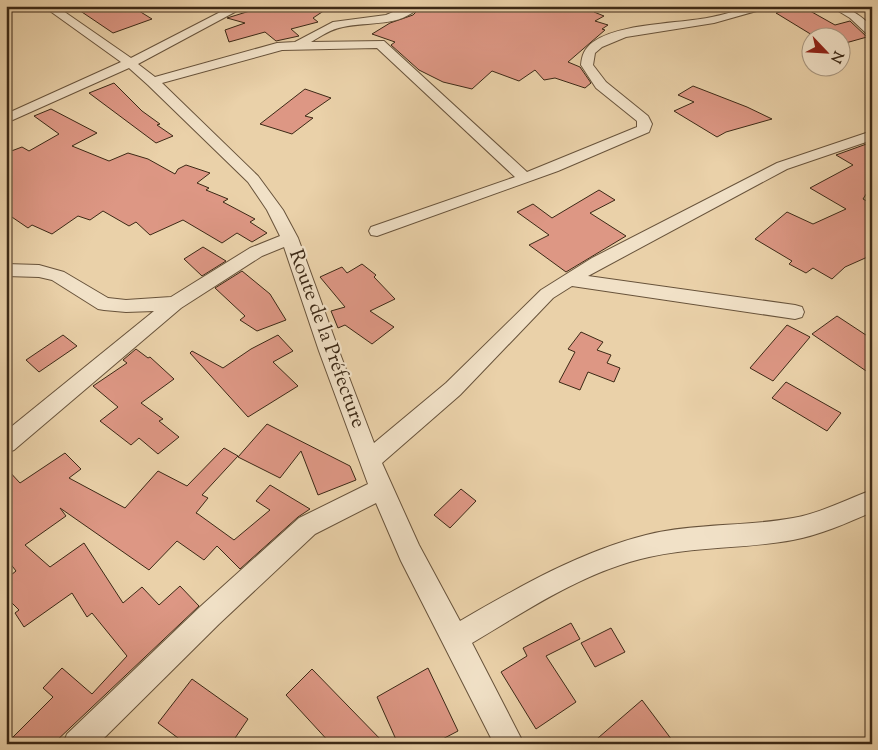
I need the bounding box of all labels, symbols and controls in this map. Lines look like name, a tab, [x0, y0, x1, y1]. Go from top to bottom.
north arrow	[800, 28, 850, 78]
text: N	[825, 47, 847, 66]
street label: Route de la Préfecture	[280, 246, 372, 432]

